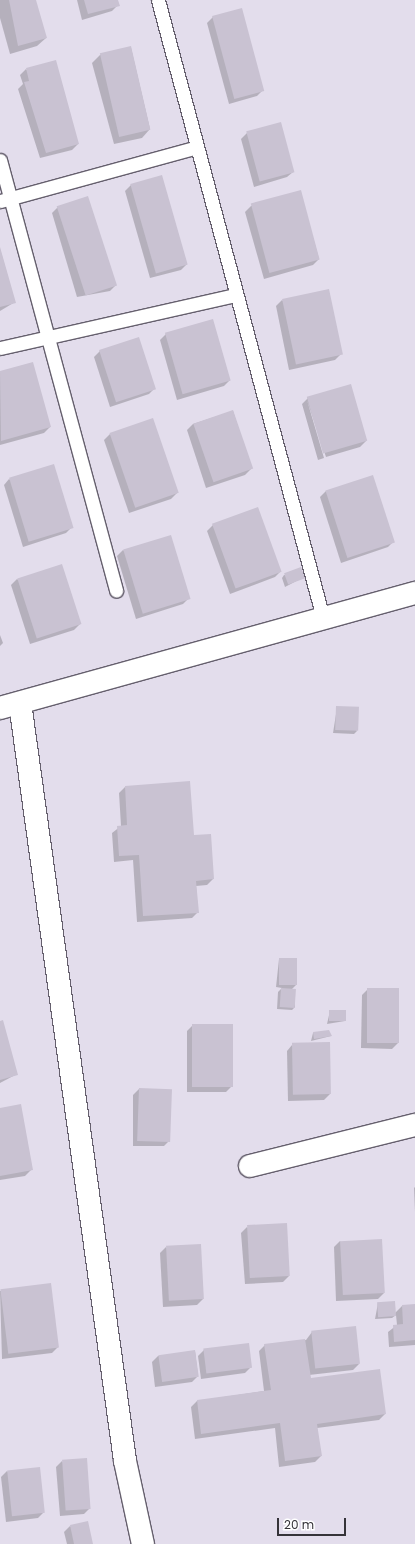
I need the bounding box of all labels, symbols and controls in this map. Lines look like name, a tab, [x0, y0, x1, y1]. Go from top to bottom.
scale bar	[279, 1510, 348, 1536]
text: 20 m	[284, 1516, 314, 1533]

